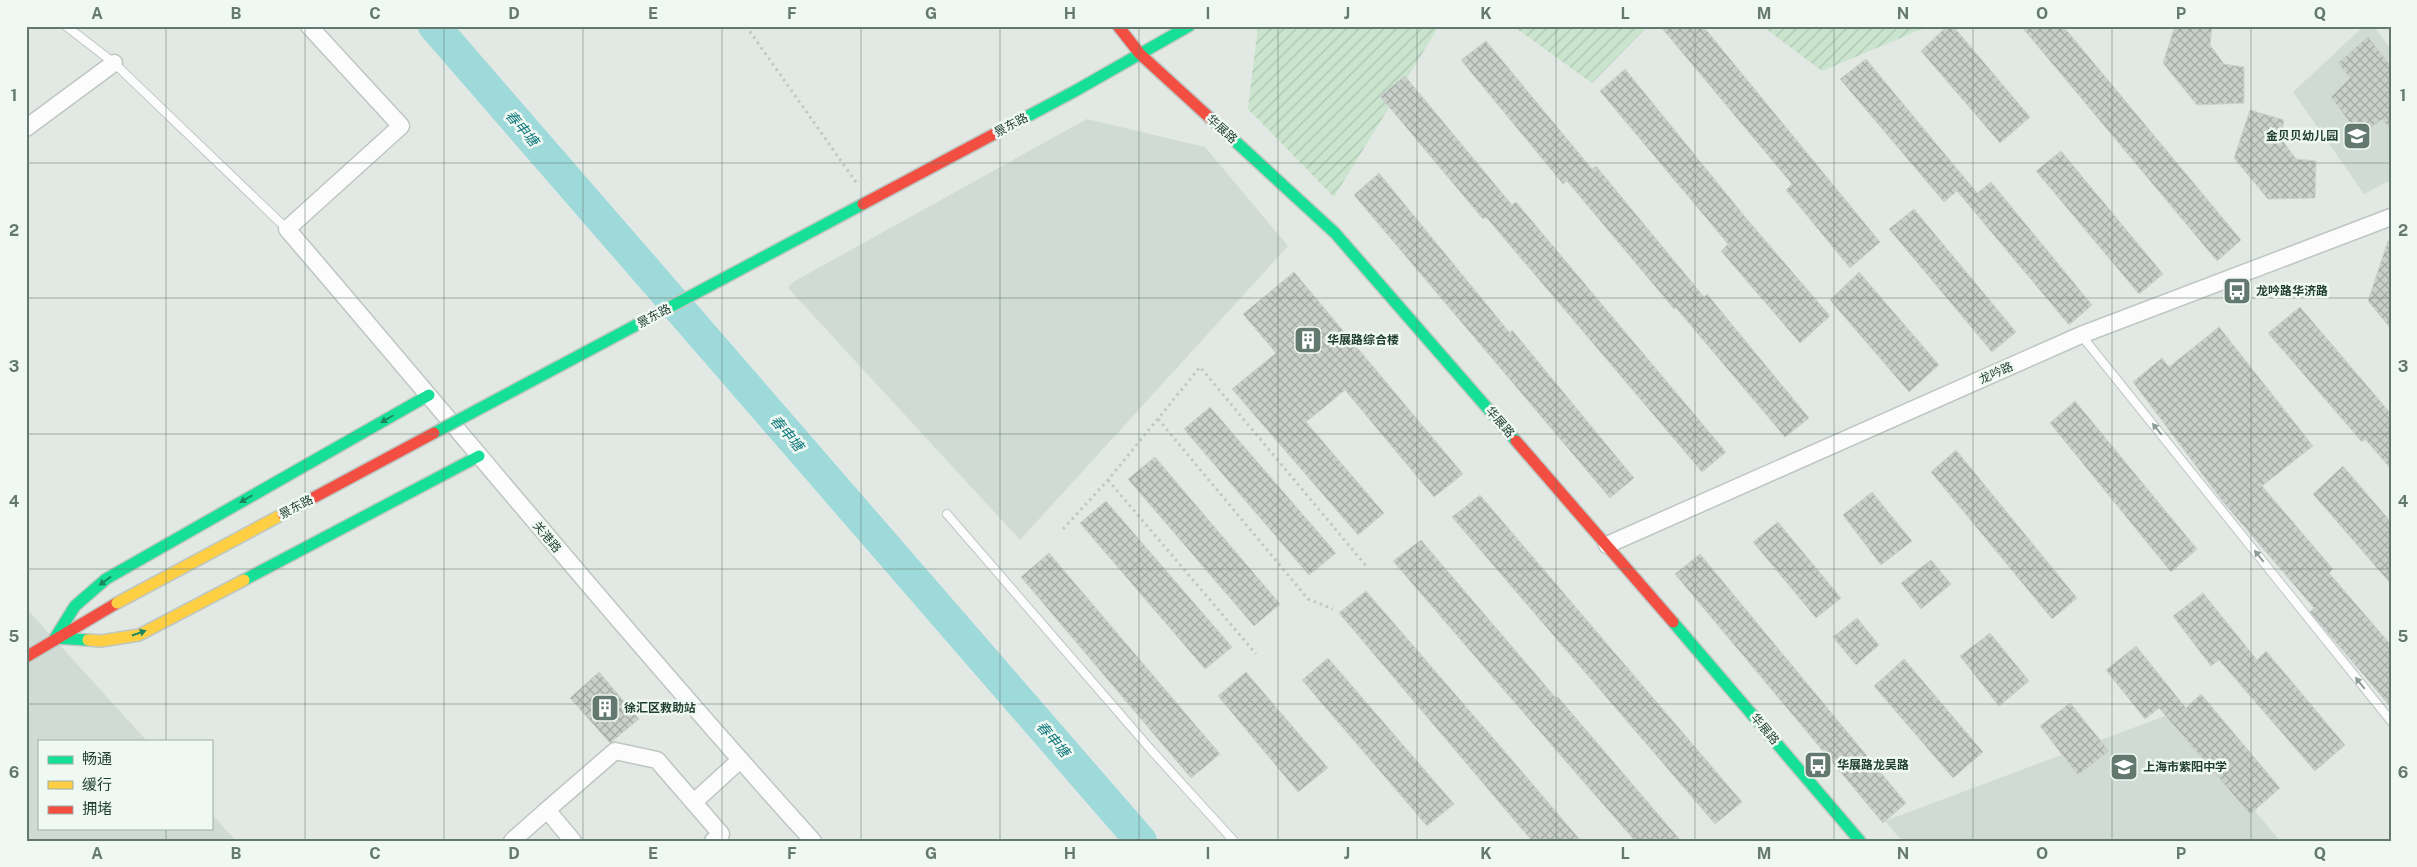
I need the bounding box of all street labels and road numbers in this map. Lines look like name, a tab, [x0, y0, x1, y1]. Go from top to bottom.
street label: 景东路	[992, 110, 1030, 140]
street label: 华展路	[1204, 112, 1240, 146]
street label: 景东路	[635, 301, 673, 331]
street label: 龙吟路	[1977, 359, 2015, 387]
street label: 华展路	[1483, 404, 1517, 440]
street label: 景东路	[277, 492, 315, 522]
street label: 关港路	[530, 519, 564, 555]
street label: 华展路	[1748, 711, 1782, 747]

